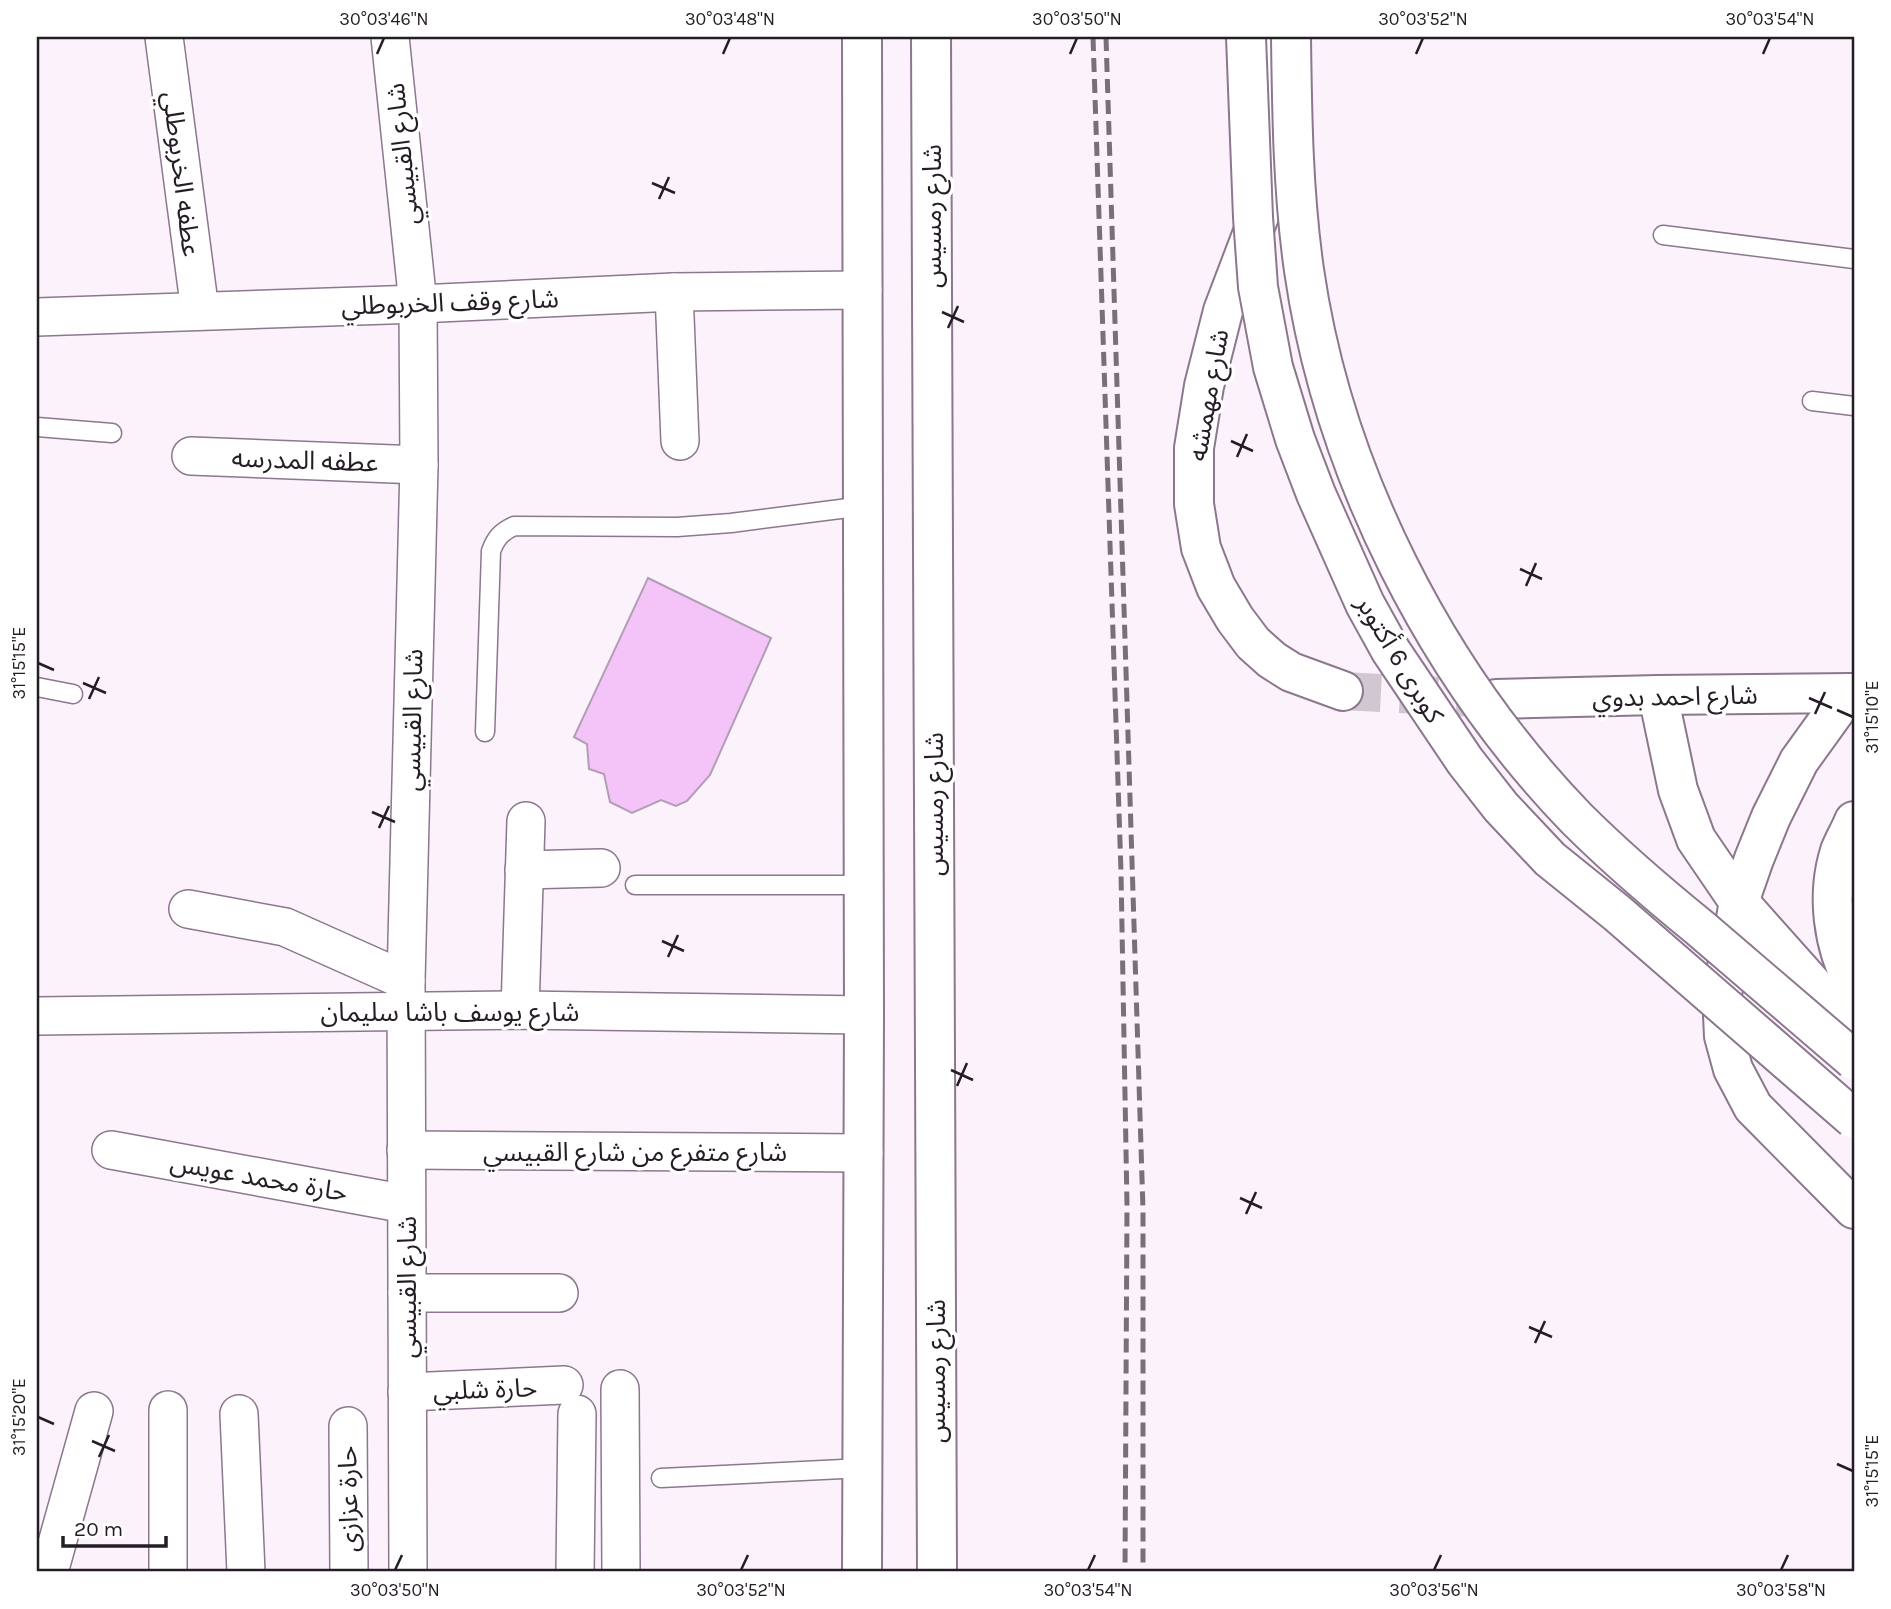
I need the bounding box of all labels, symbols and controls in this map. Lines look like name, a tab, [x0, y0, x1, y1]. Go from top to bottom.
text: 30°03'46"N	[339, 8, 429, 30]
text: 30°03'48"N	[685, 8, 775, 30]
text: 30°03'50"N	[1032, 8, 1122, 30]
text: 30°03'52"N	[1378, 8, 1468, 30]
text: 30°03'54"N	[1725, 8, 1815, 30]
street label: شارع القبيسي	[380, 81, 429, 226]
street label: عطفه الخربوطلي	[152, 90, 207, 259]
street label: شارع رمسيس	[917, 144, 951, 288]
street label: شارع وقف الخربوطلي	[341, 283, 559, 326]
street label: شارع مهمشه	[1182, 327, 1238, 464]
street label: عطفه المدرسه	[231, 442, 379, 479]
street label: كوبرى 6 أكتوبر	[1349, 588, 1451, 729]
text: 31°15'15"E	[8, 627, 30, 699]
street label: شارع القبيسي	[396, 648, 433, 792]
street label: شارع احمد بدوي	[1592, 680, 1758, 717]
text: 31°15'10"E	[1861, 680, 1883, 754]
street label: شارع رمسيس	[919, 732, 953, 876]
street label: شارع يوسف باشا سليمان	[321, 997, 579, 1031]
street label: شارع متفرع من شارع القبيسي	[483, 1137, 787, 1172]
street label: حارة محمد عويس	[168, 1147, 350, 1208]
street label: شارع القبيسي	[392, 1216, 427, 1358]
street label: شارع رمسيس	[921, 1299, 955, 1443]
street label: حارة شلبي	[432, 1372, 538, 1411]
text: 31°15'20"E	[8, 1378, 30, 1456]
text: 31°15'15"E	[1861, 1435, 1883, 1507]
street label: حارة عزازى	[332, 1446, 365, 1552]
scale bar	[63, 1504, 166, 1548]
text: 20 m	[74, 1517, 123, 1541]
text: 30°03'50"N	[350, 1579, 440, 1601]
text: 30°03'52"N	[696, 1579, 786, 1601]
text: 30°03'54"N	[1043, 1579, 1133, 1601]
text: 30°03'56"N	[1389, 1579, 1479, 1601]
text: 30°03'58"N	[1736, 1579, 1826, 1601]

